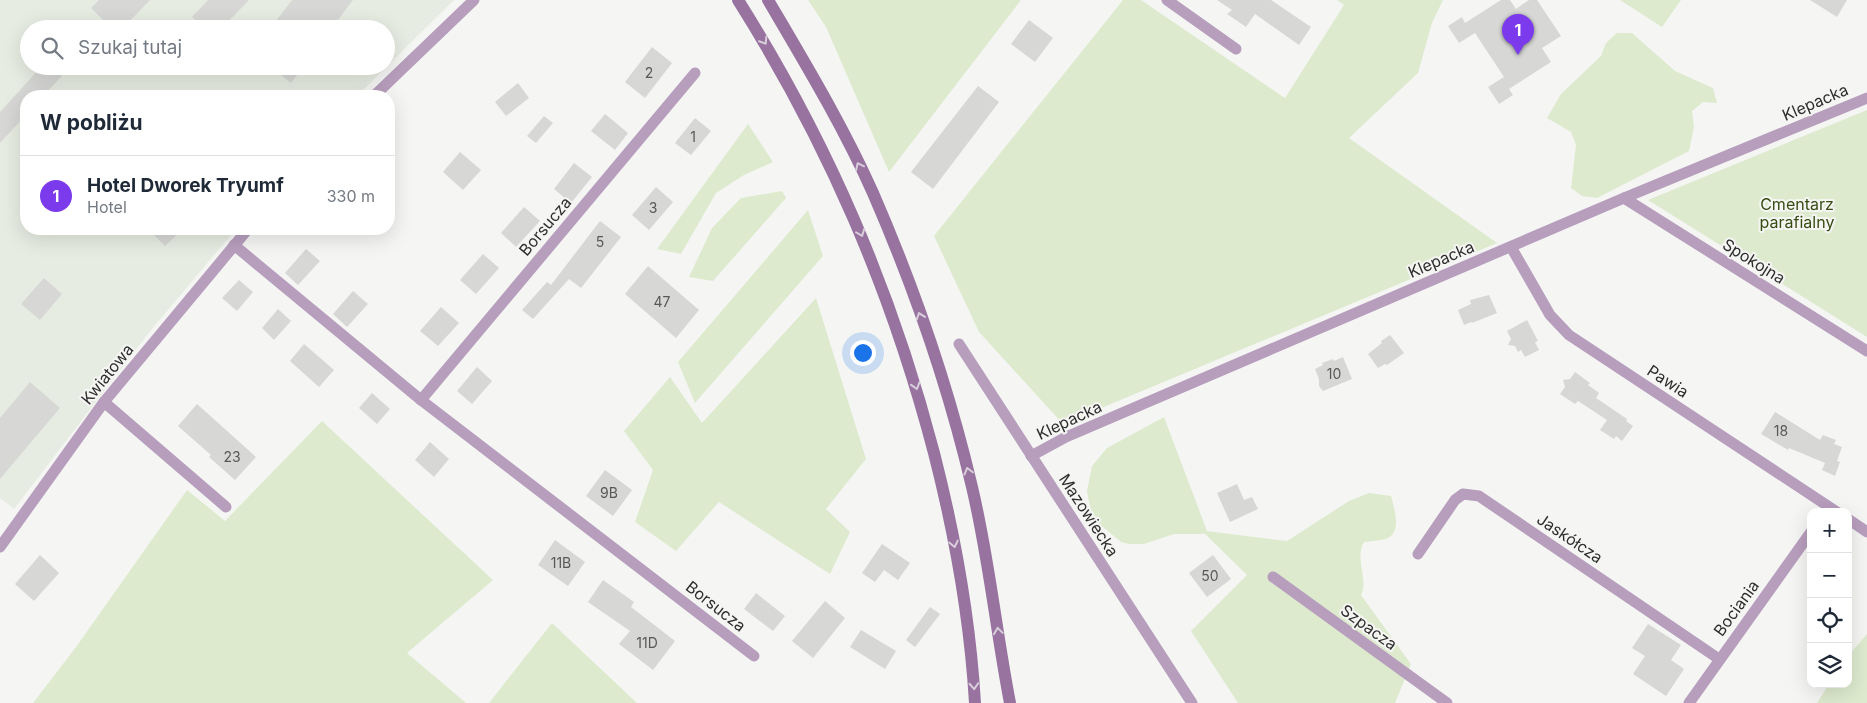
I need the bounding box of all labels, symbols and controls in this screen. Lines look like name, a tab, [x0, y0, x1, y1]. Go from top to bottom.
pin: 1	[1502, 14, 1534, 55]
search box	[20, 20, 395, 75]
icon: search	[38, 34, 66, 62]
text: Szukaj tutaj	[78, 36, 182, 59]
one-way arrow	[758, 36, 767, 45]
house number: 2	[645, 64, 653, 81]
street label: Klepacka	[1779, 79, 1851, 125]
text: W pobliżu	[40, 110, 143, 135]
house number: 1	[690, 128, 696, 145]
one-way arrow	[856, 162, 866, 171]
text: Hotel Dworek Tryumf	[87, 174, 284, 197]
text: 1	[53, 186, 59, 206]
text: 330 m	[327, 186, 375, 206]
street label: Borsucza	[515, 192, 575, 260]
park label: Cmentarz parafialny	[1760, 194, 1834, 232]
text: Hotel	[87, 197, 127, 217]
house number: 3	[649, 199, 657, 216]
one-way arrow	[854, 228, 865, 237]
house number: 5	[596, 233, 604, 250]
street label: Spokojna	[1719, 234, 1789, 288]
street label: Klepacka	[1405, 236, 1477, 282]
house number: 47	[654, 293, 671, 310]
one-way arrow	[916, 312, 926, 321]
street label: Kwiatowa	[77, 340, 137, 408]
your location	[850, 340, 876, 366]
street label: Pawia	[1644, 360, 1692, 402]
house number: 10	[1327, 365, 1341, 382]
one-way arrow	[910, 381, 920, 390]
street label: Klepacka	[1033, 396, 1105, 444]
house number: 18	[1774, 422, 1788, 439]
house number: 23	[223, 448, 241, 465]
one-way arrow	[963, 467, 974, 476]
street label: Mazowiecka	[1055, 470, 1123, 560]
house number: 9B	[600, 484, 618, 501]
map controls	[1807, 508, 1852, 688]
button: +	[1807, 508, 1852, 553]
street label: Jaskółcza	[1533, 509, 1607, 567]
one-way arrow	[948, 539, 959, 548]
button: −	[1807, 553, 1852, 598]
house number: 11B	[551, 554, 571, 571]
house number: 50	[1201, 567, 1219, 584]
street label: Borsucza	[682, 576, 750, 636]
street label: Bociania	[1709, 576, 1763, 640]
button: locate	[1807, 598, 1852, 643]
street label: Szpacza	[1337, 600, 1401, 654]
one-way arrow	[993, 627, 1004, 635]
house number: 11D	[636, 634, 658, 651]
button: layers	[1807, 643, 1852, 688]
one-way arrow	[968, 682, 979, 690]

